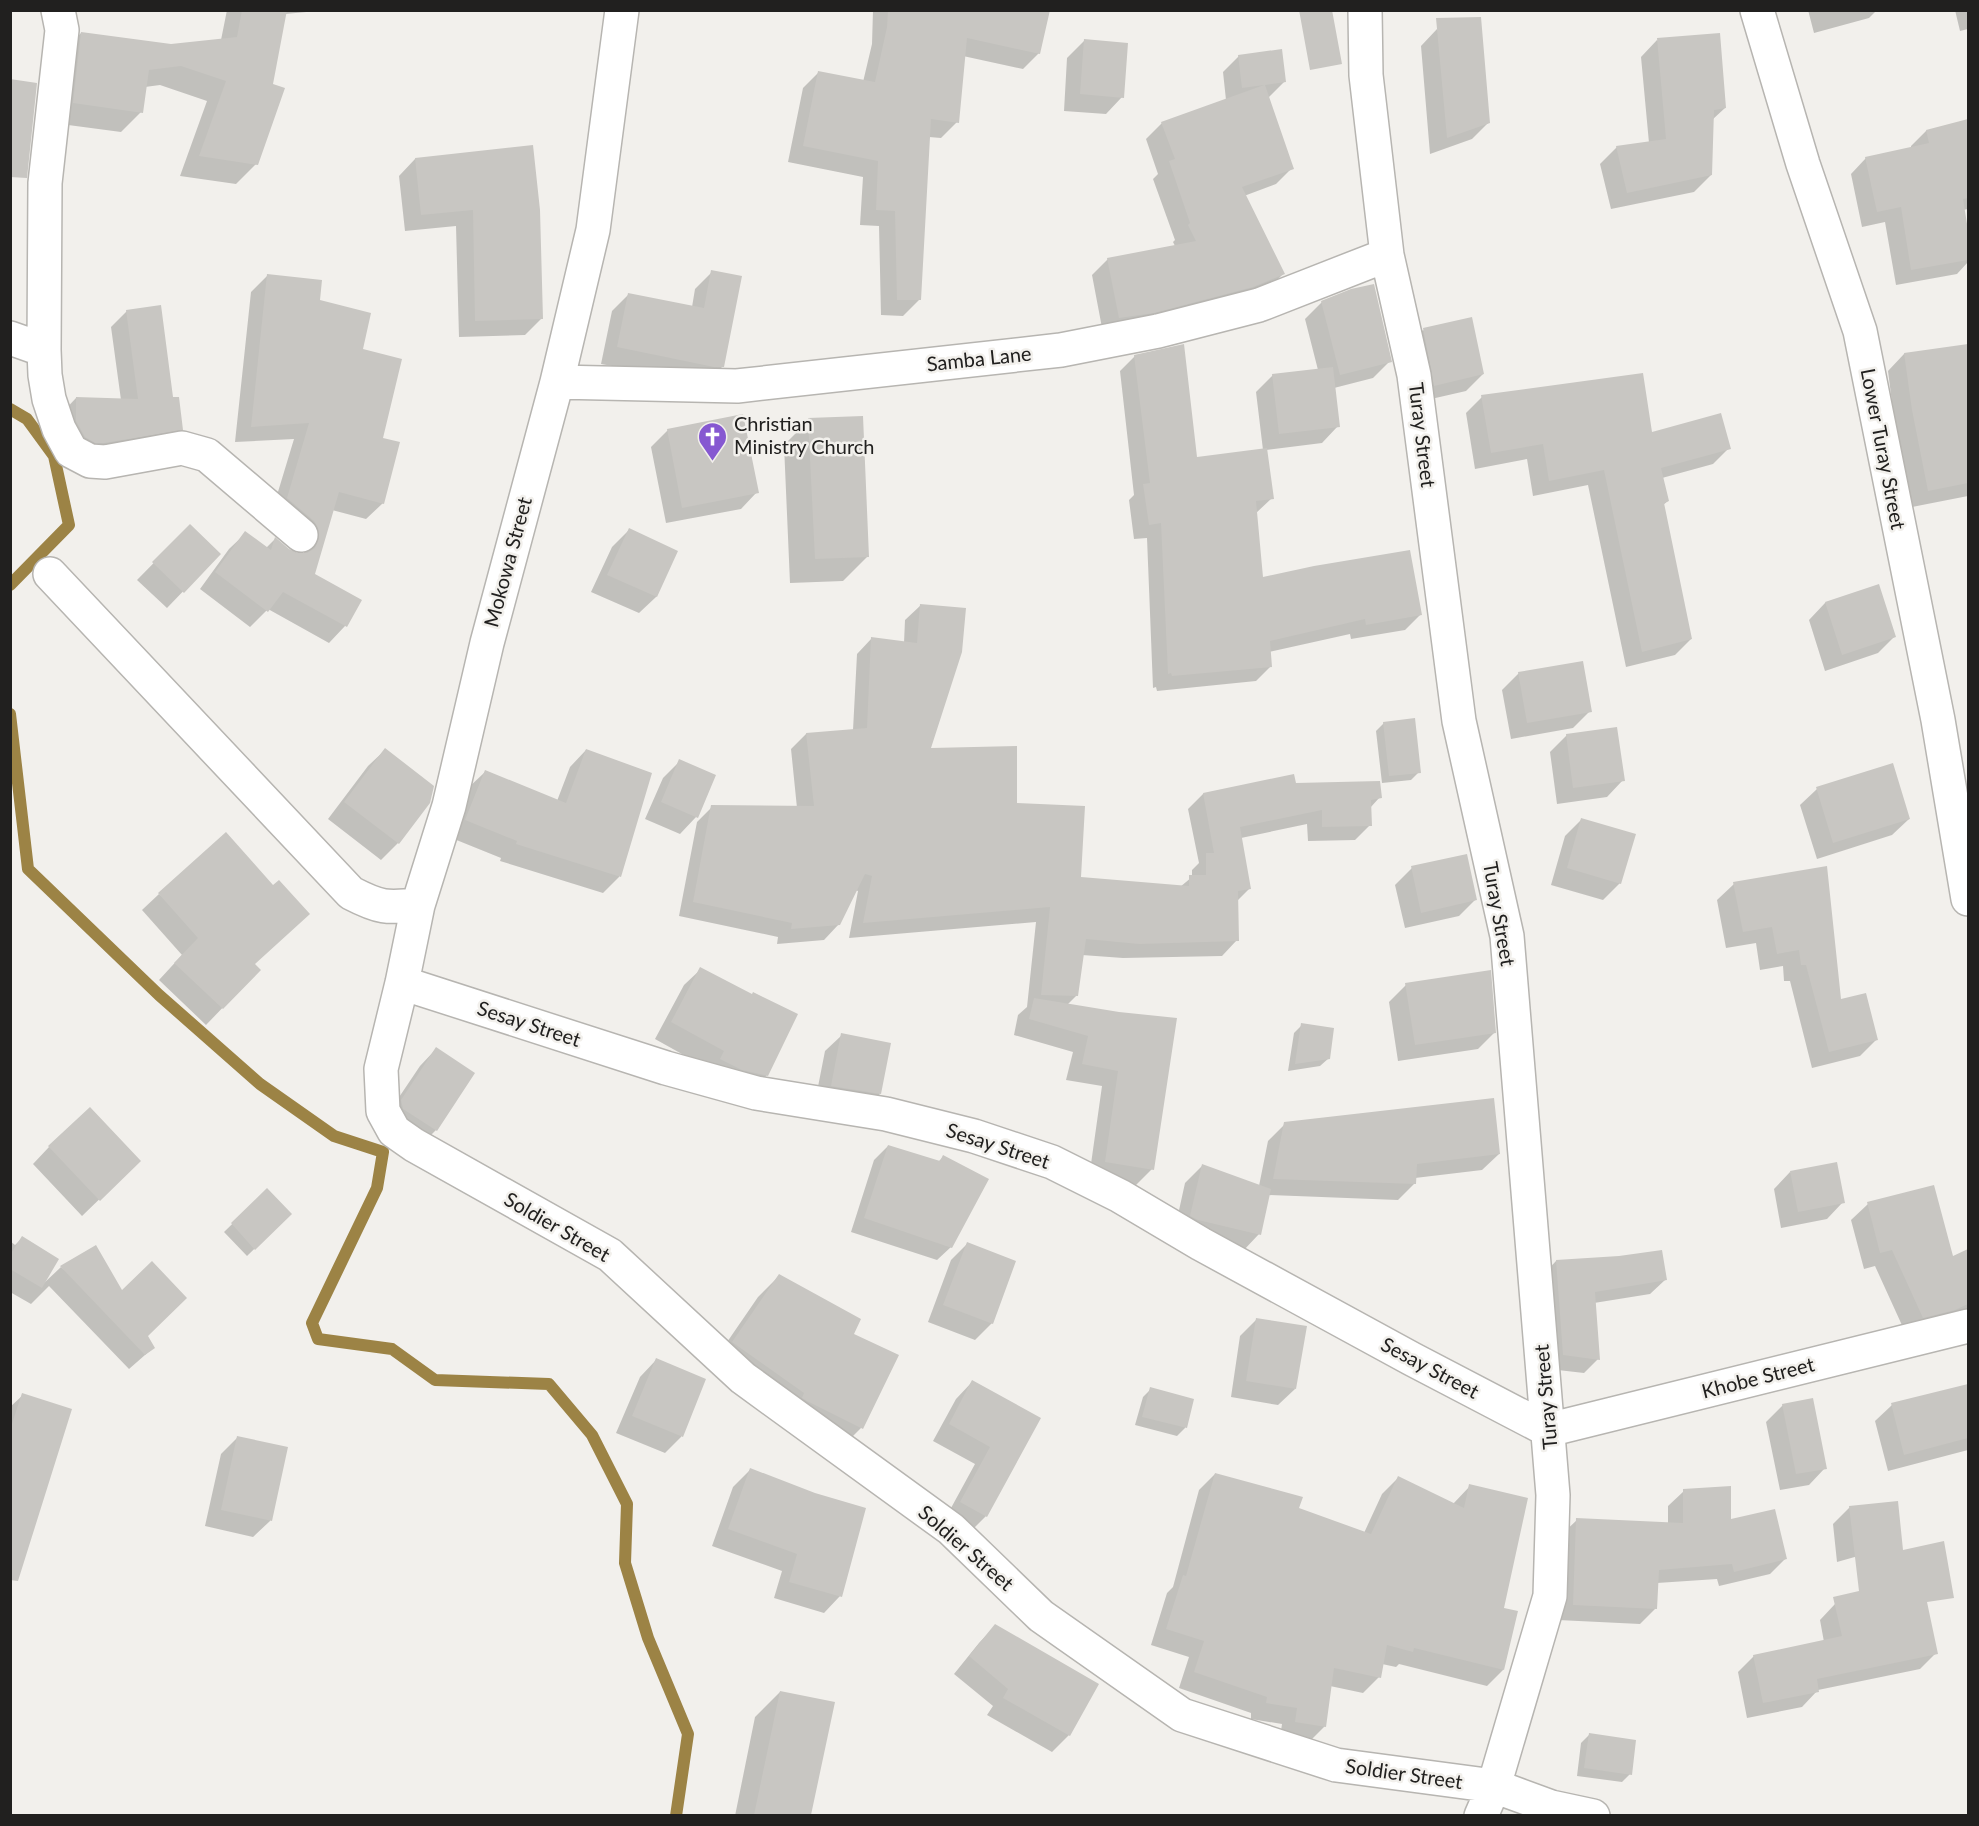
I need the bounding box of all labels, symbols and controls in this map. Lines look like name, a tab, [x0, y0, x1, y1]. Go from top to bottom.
street label: Samba Lane	[925, 341, 1033, 375]
street label: Lower Turay Street	[1857, 366, 1911, 531]
street label: Turay Street	[1405, 381, 1441, 489]
place label: Christian Ministry Church	[734, 411, 874, 458]
church icon: Christian Ministry Church	[697, 420, 729, 462]
street label: Mokowa Street	[478, 494, 536, 629]
street label: Turay Street	[1479, 860, 1521, 968]
street label: Sesay Street	[475, 995, 584, 1051]
street label: Sesay Street	[944, 1117, 1053, 1173]
street label: Soldier Street	[500, 1186, 615, 1266]
street label: Sesay Street	[1377, 1331, 1483, 1403]
street label: Turay Street	[1528, 1344, 1562, 1451]
street label: Khobe Street	[1699, 1351, 1817, 1403]
street label: Soldier Street	[914, 1499, 1019, 1595]
street label: Soldier Street	[1344, 1753, 1464, 1793]

